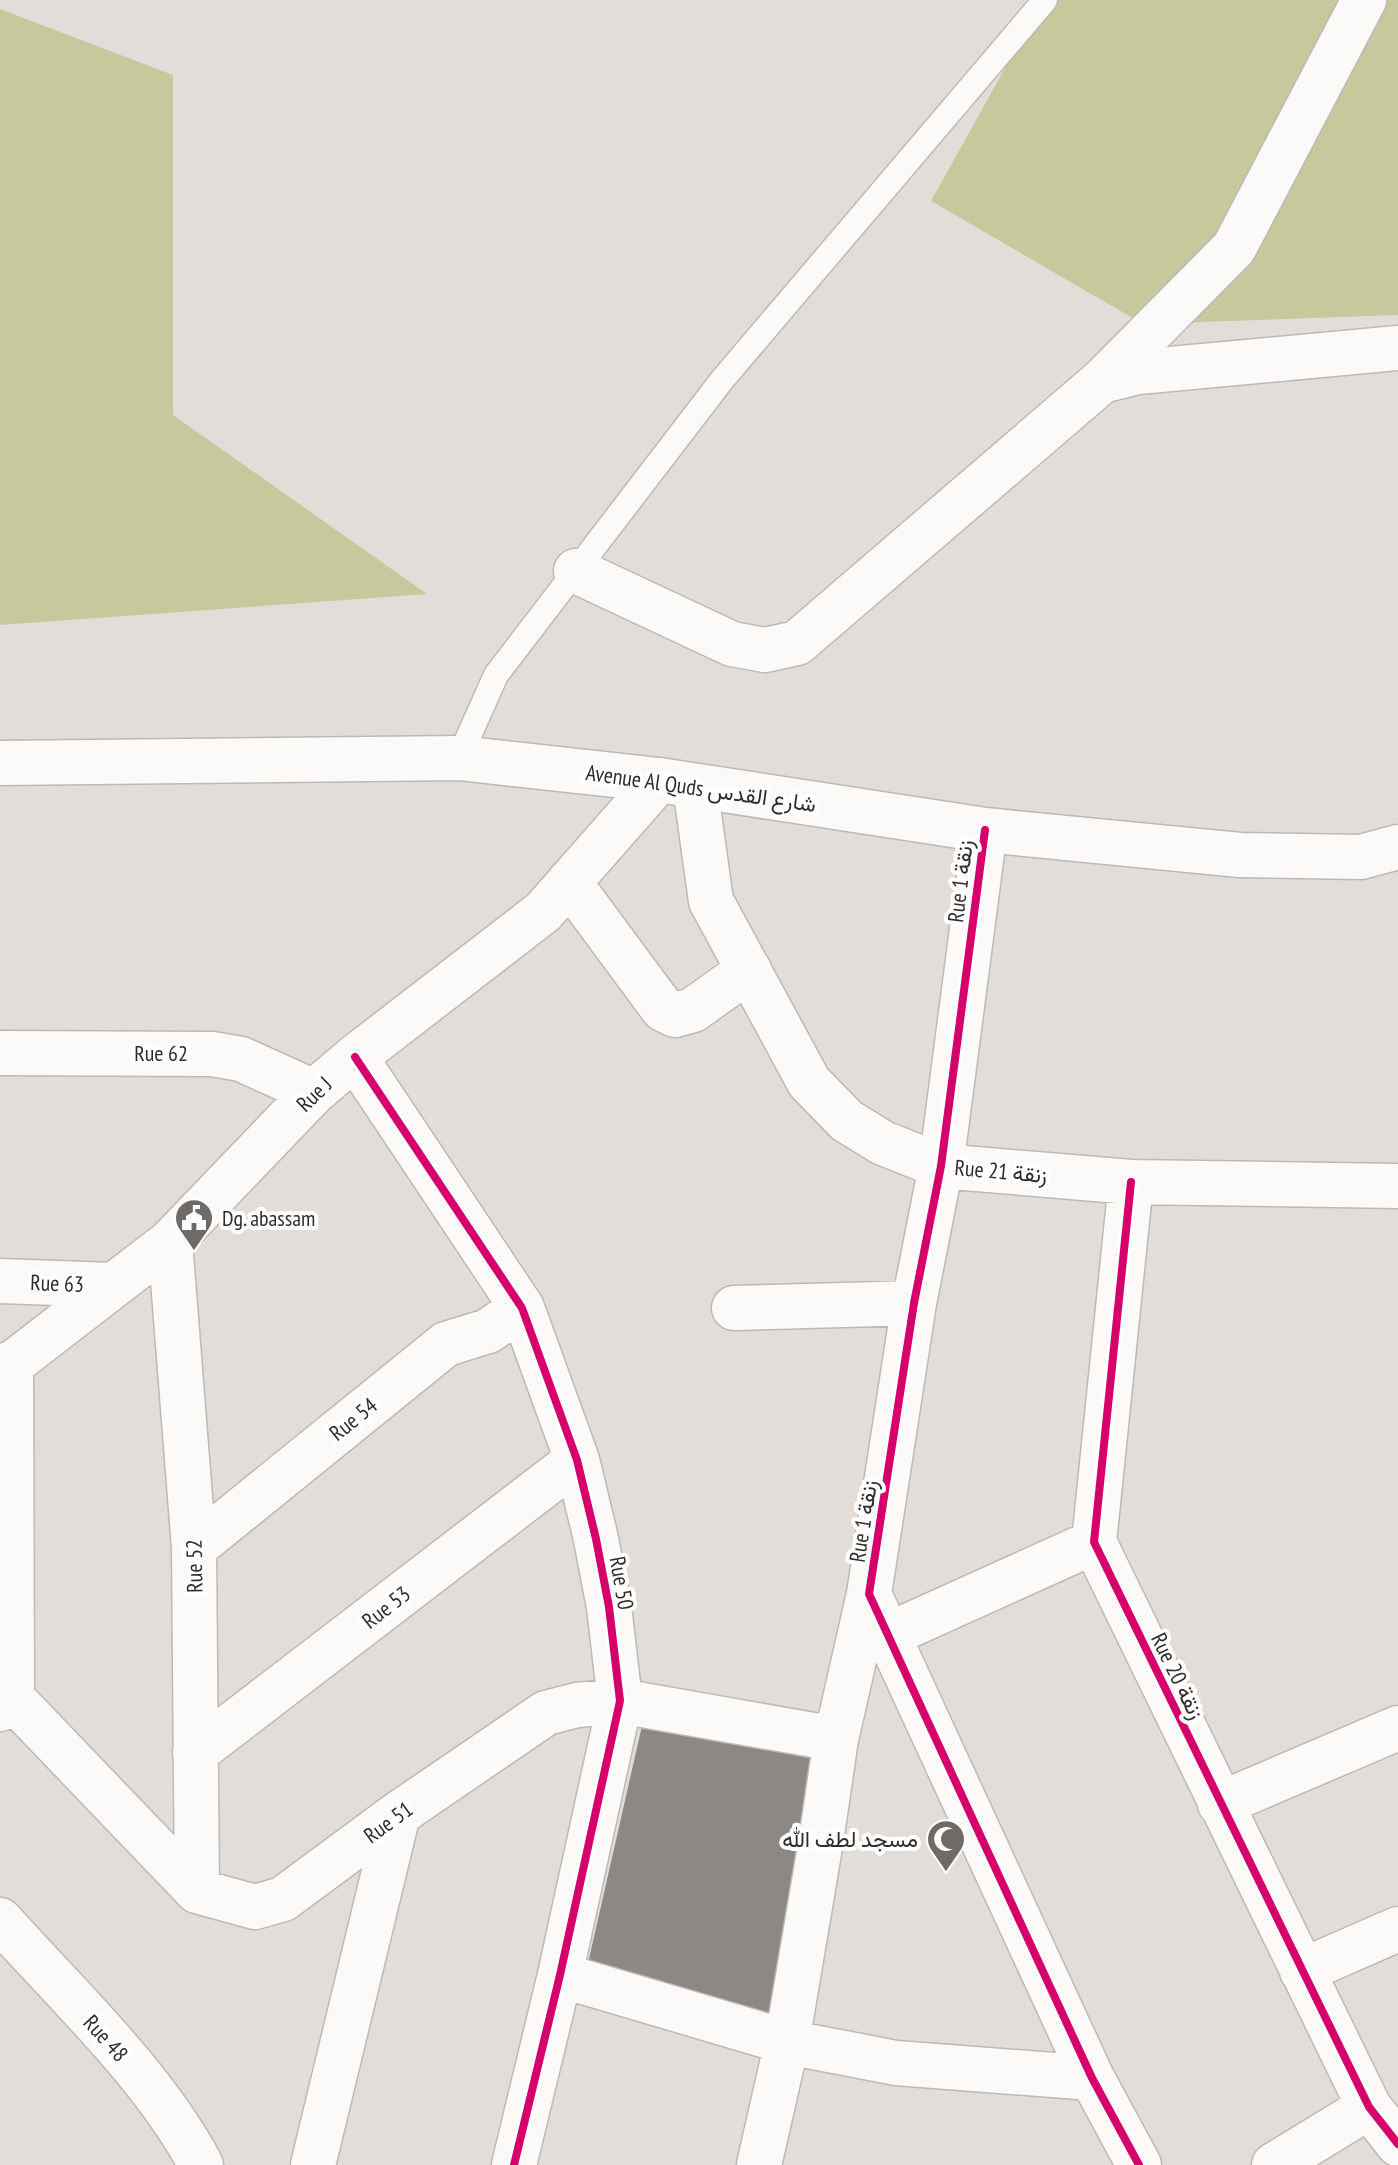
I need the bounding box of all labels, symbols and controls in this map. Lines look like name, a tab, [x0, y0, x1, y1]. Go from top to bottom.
street label: Avenue Al Quds شارع القدس	[584, 758, 818, 819]
street label: Rue 1 زنقة	[941, 838, 979, 924]
street label: Rue 62	[134, 1039, 188, 1067]
street label: Rue J	[290, 1070, 338, 1118]
street label: Rue 21 زنقة	[953, 1153, 1049, 1189]
public building icon: Dg. abassam	[173, 1197, 215, 1252]
place label: Dg. abassam	[222, 1204, 315, 1232]
street label: Rue 63	[30, 1268, 84, 1298]
street label: Rue 54	[323, 1391, 383, 1447]
street label: Rue 1 زنقة	[843, 1478, 883, 1564]
street label: Rue 52	[180, 1539, 208, 1593]
street label: Rue 50	[604, 1554, 640, 1612]
street label: Rue 53	[356, 1579, 416, 1635]
street label: Rue 20 زنقة	[1145, 1628, 1211, 1724]
street label: Rue 51	[358, 1795, 418, 1849]
mosque icon: مسجد لطف الله	[925, 1818, 967, 1873]
place label: مسجد لطف الله	[782, 1825, 918, 1853]
street label: Rue 48	[78, 2009, 134, 2067]

